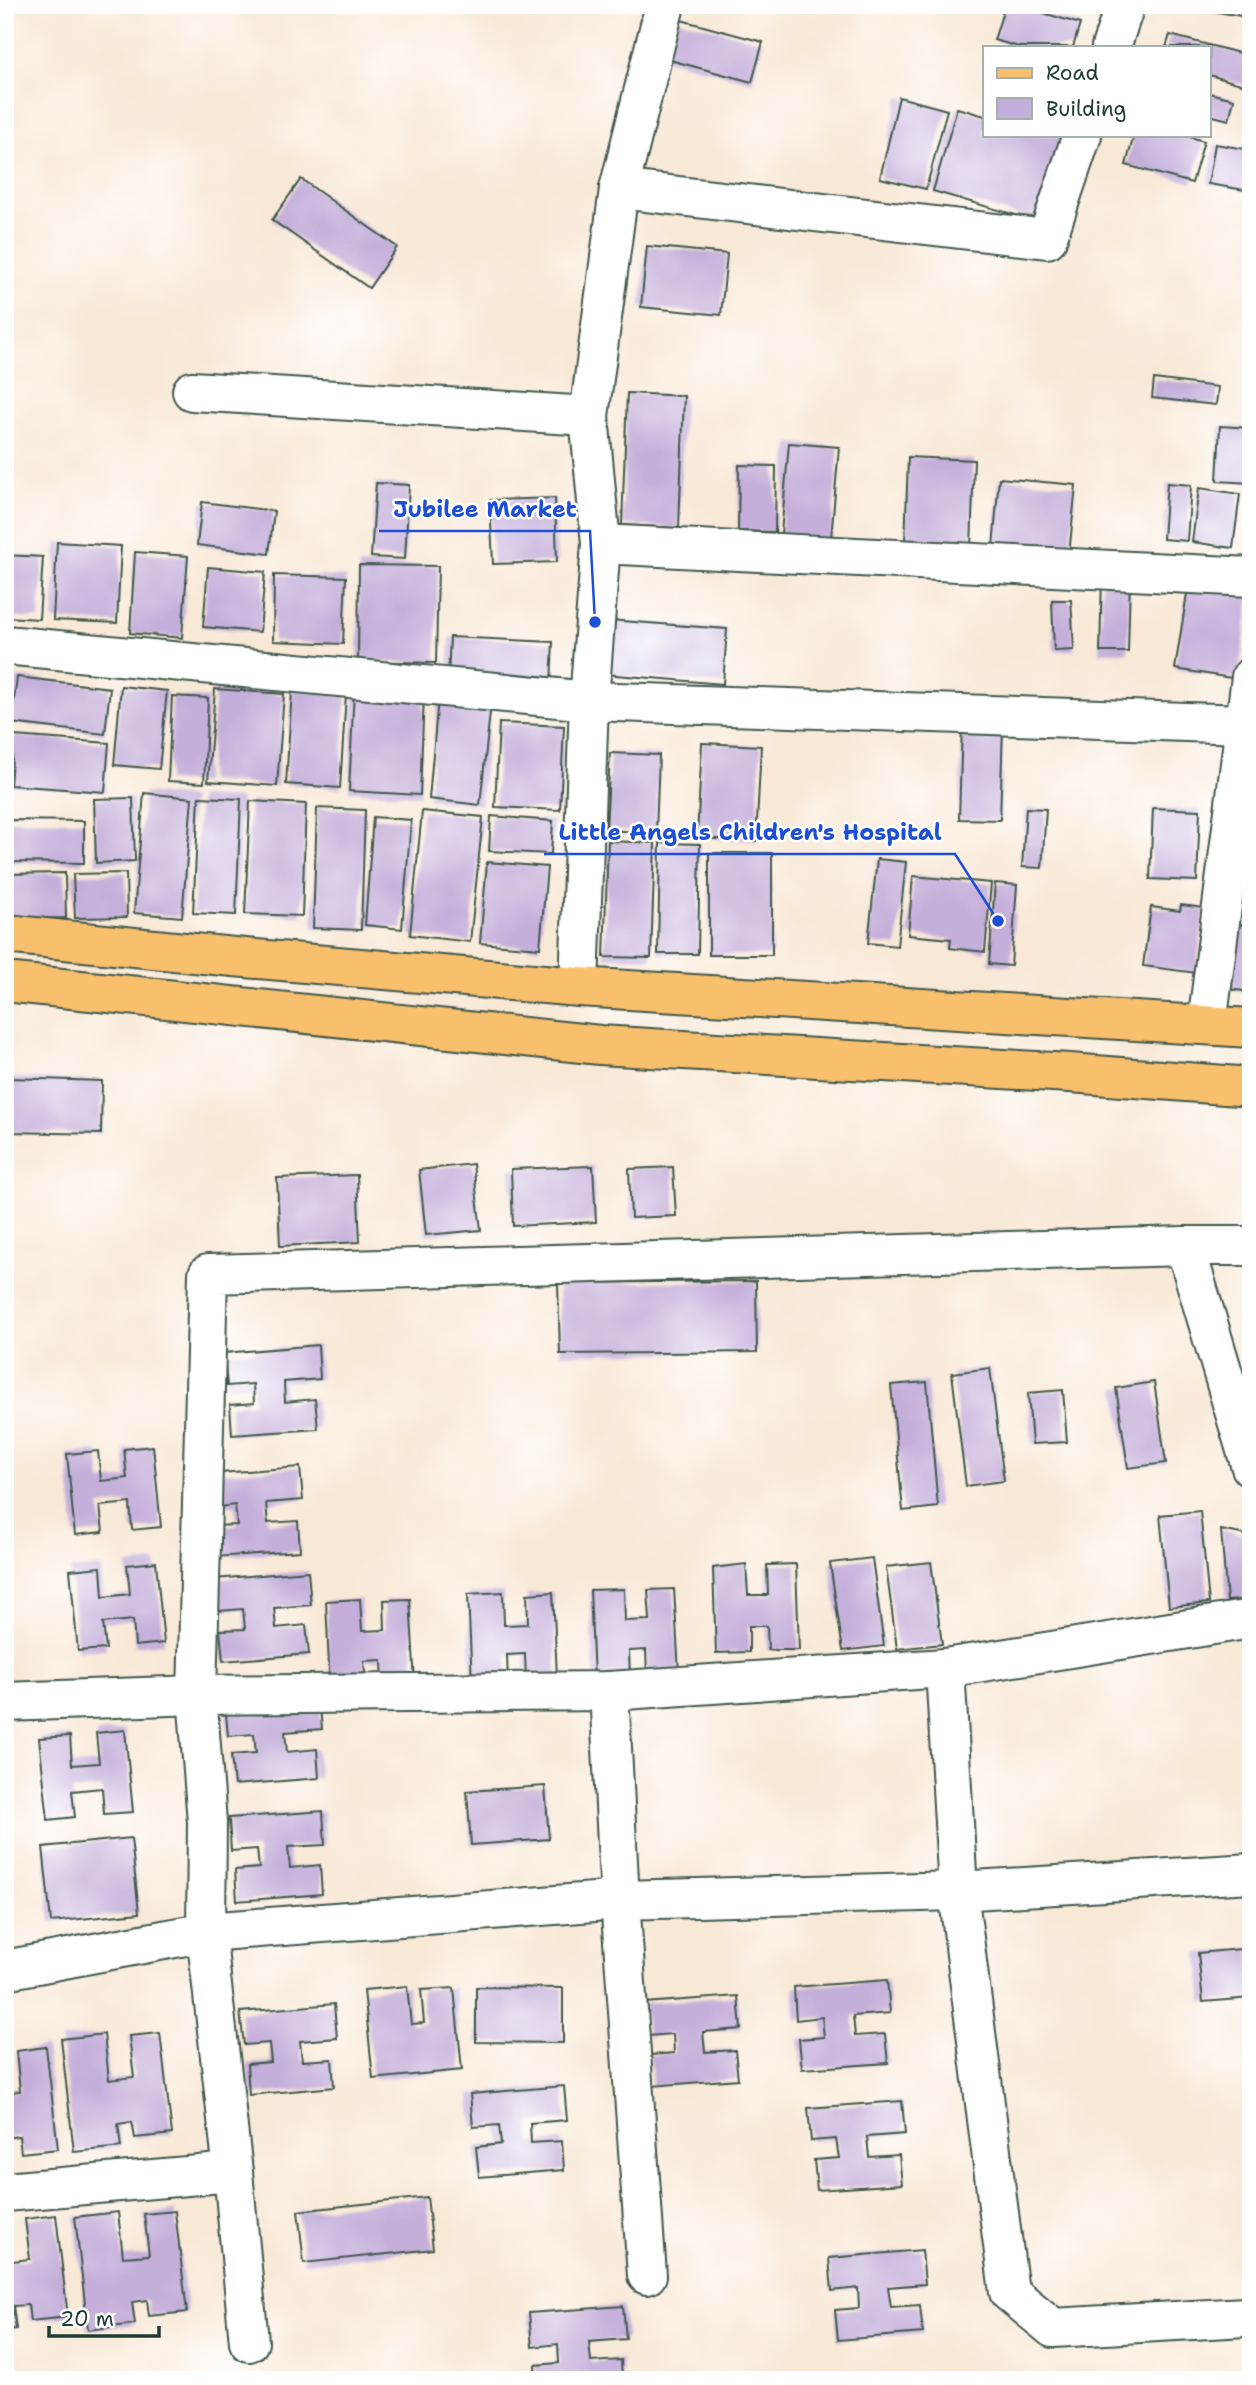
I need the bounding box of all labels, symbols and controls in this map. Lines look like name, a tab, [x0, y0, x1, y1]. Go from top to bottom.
legend	[983, 46, 1210, 136]
text: Road	[1046, 59, 1099, 87]
text: Building	[1046, 95, 1126, 123]
callout: Jubilee Market	[379, 487, 590, 531]
text: Jubilee Market	[393, 494, 577, 524]
callout: Little Angels Children's Hospital	[544, 810, 955, 854]
text: Little Angels Children's Hospital	[558, 817, 942, 847]
scale bar	[49, 2294, 159, 2338]
text: 20 m	[60, 2305, 114, 2333]

